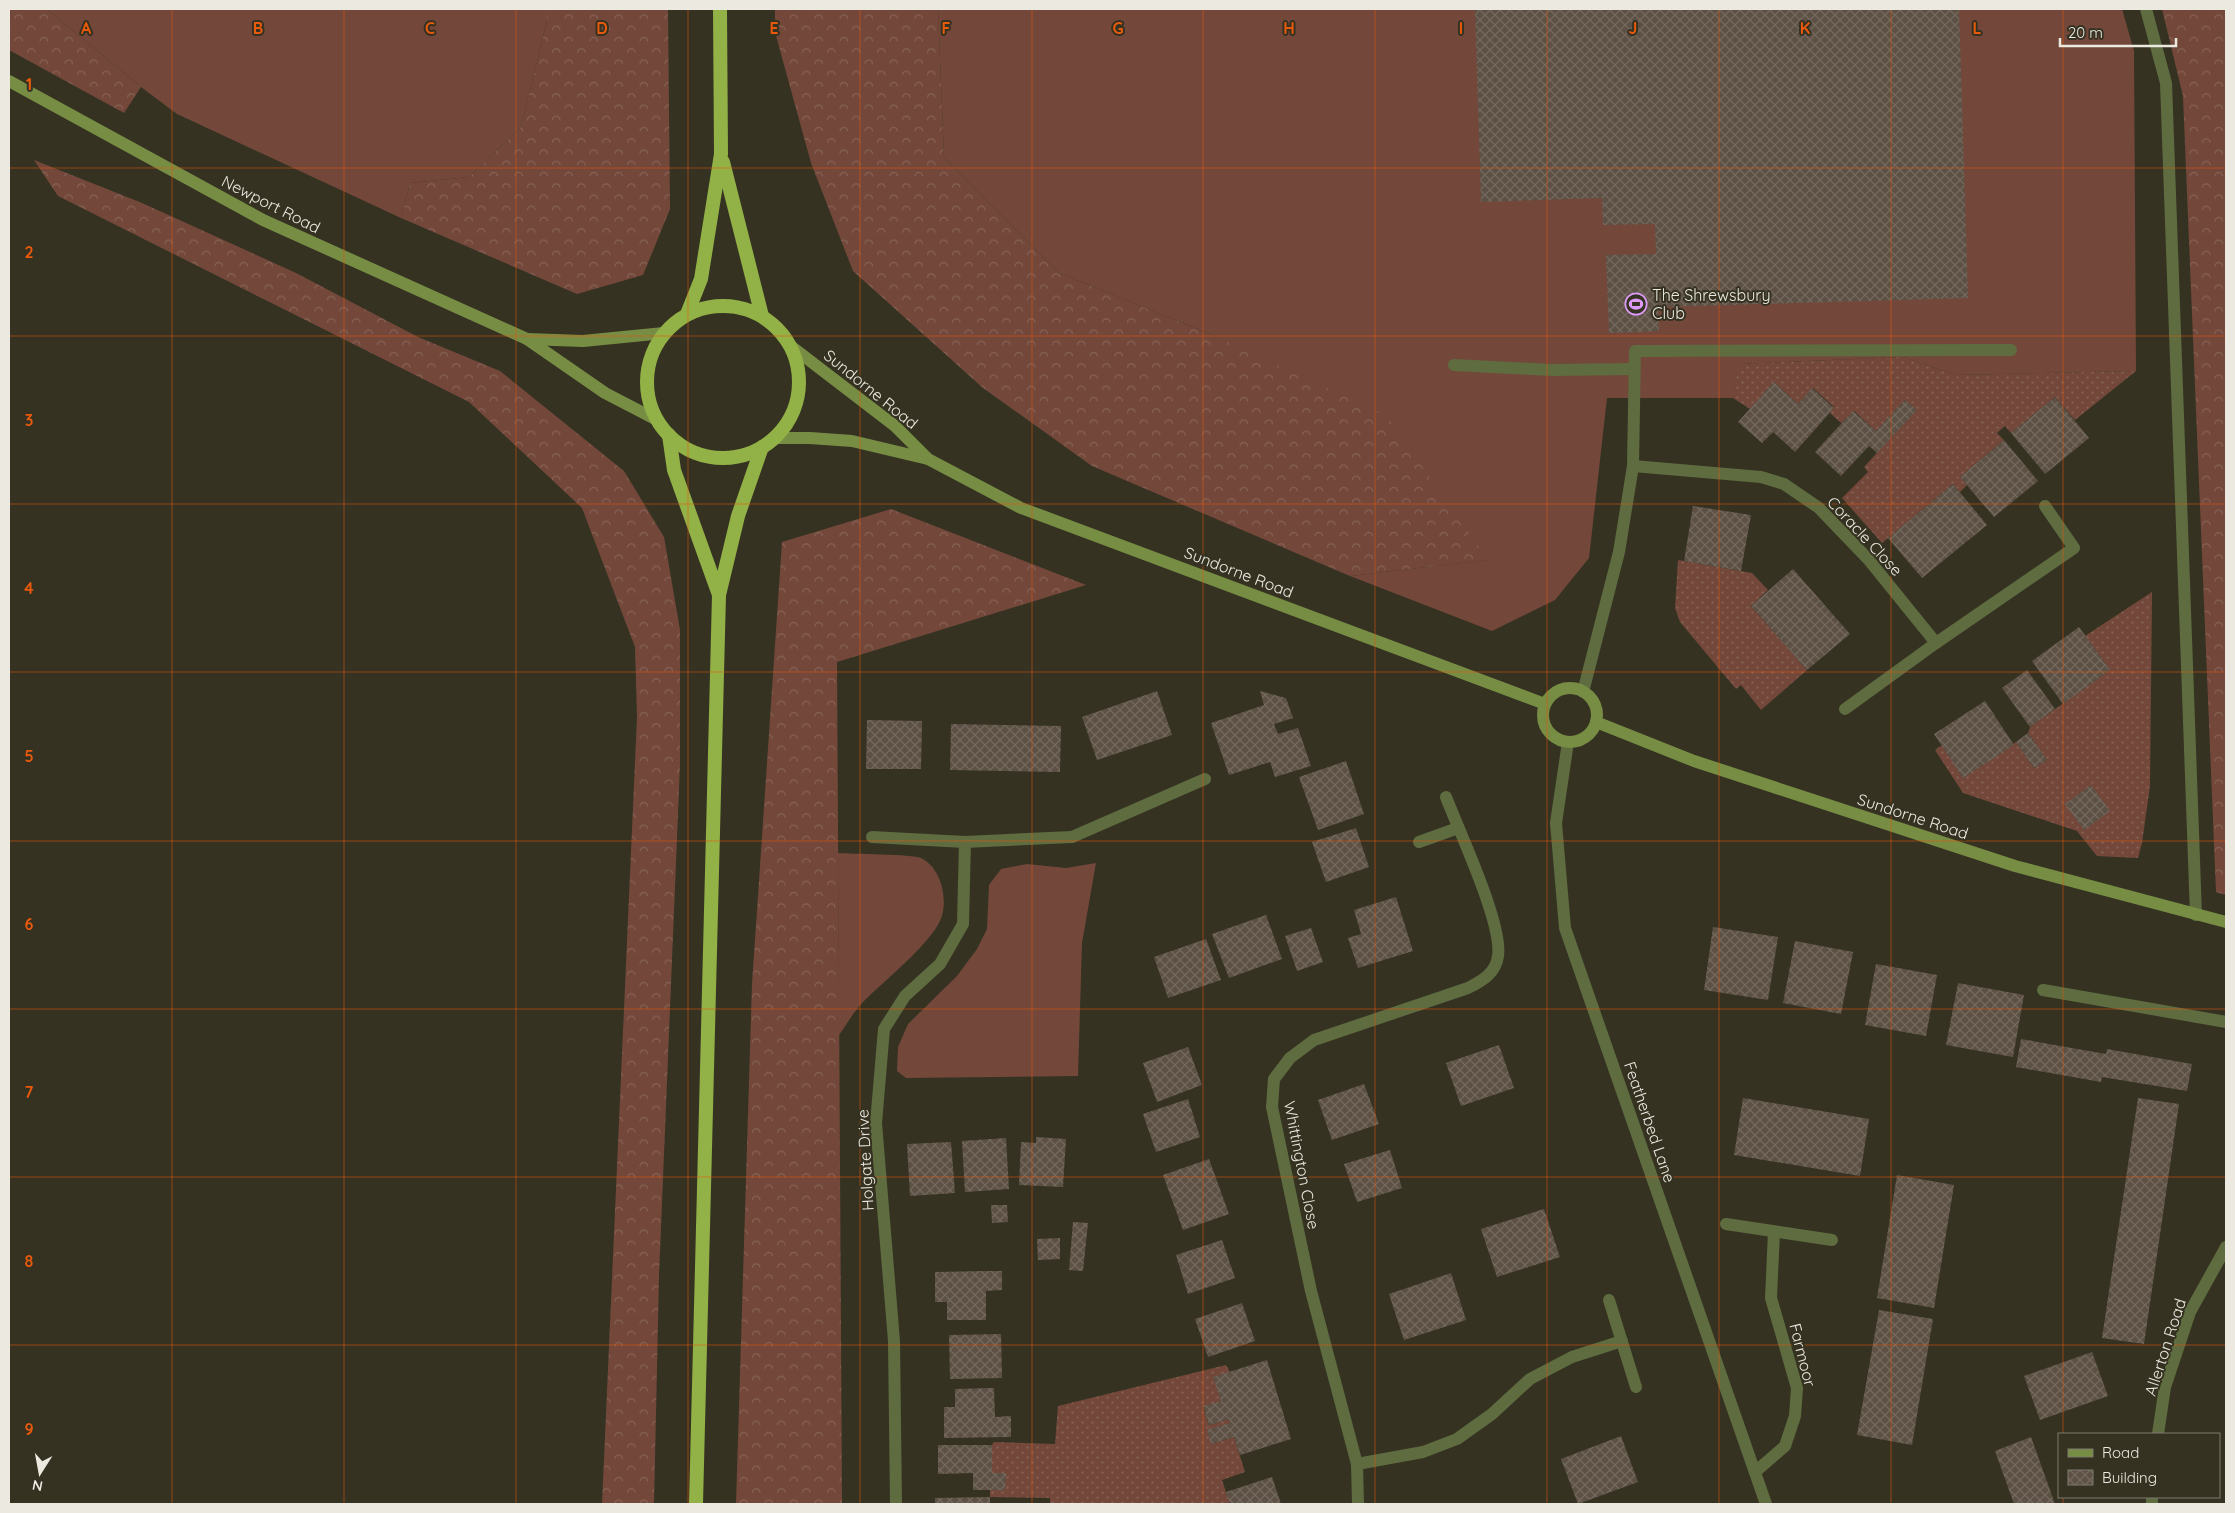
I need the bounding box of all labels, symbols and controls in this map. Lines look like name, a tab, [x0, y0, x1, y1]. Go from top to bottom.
scale bar	[2060, 15, 2176, 47]
text: A	[81, 18, 92, 38]
text: B	[253, 18, 263, 38]
text: C	[425, 18, 435, 38]
text: D	[596, 18, 608, 38]
text: E	[769, 18, 779, 38]
text: F	[942, 18, 951, 38]
text: G	[1112, 18, 1124, 38]
text: H	[1283, 18, 1295, 38]
text: I	[1459, 18, 1463, 38]
text: J	[1629, 18, 1637, 38]
text: K	[1800, 18, 1810, 38]
text: L	[1973, 18, 1982, 38]
text: 20 m	[2068, 23, 2103, 42]
text: 1	[26, 74, 32, 94]
street label: Newport Road	[218, 171, 324, 237]
text: 2	[24, 242, 34, 262]
place label: The Shrewsbury Club	[1652, 285, 1771, 323]
sports icon: The Shrewsbury Club	[1624, 292, 1648, 316]
street label: Sundorne Road	[820, 345, 922, 433]
text: 3	[25, 410, 33, 430]
street label: Coracle Close	[1823, 492, 1907, 580]
street label: Sundorne Road	[1182, 542, 1296, 602]
text: 4	[24, 578, 34, 598]
text: 5	[24, 746, 34, 766]
street label: Sundorne Road	[1855, 789, 1971, 843]
text: 6	[25, 914, 34, 934]
street label: Featherbed Lane	[1620, 1059, 1680, 1185]
text: 7	[25, 1082, 34, 1102]
street label: Whittington Close	[1280, 1099, 1324, 1231]
street label: Holgate Drive	[852, 1109, 878, 1211]
text: 8	[25, 1251, 34, 1271]
street label: Allerton Road	[2140, 1296, 2190, 1398]
street label: Farmoor	[1785, 1321, 1821, 1389]
text: 9	[24, 1419, 34, 1439]
legend	[2058, 1433, 2220, 1498]
text: Road	[2102, 1443, 2139, 1462]
north arrow	[15, 1448, 65, 1498]
text: Building	[2102, 1468, 2157, 1487]
text: N	[31, 1476, 44, 1496]

